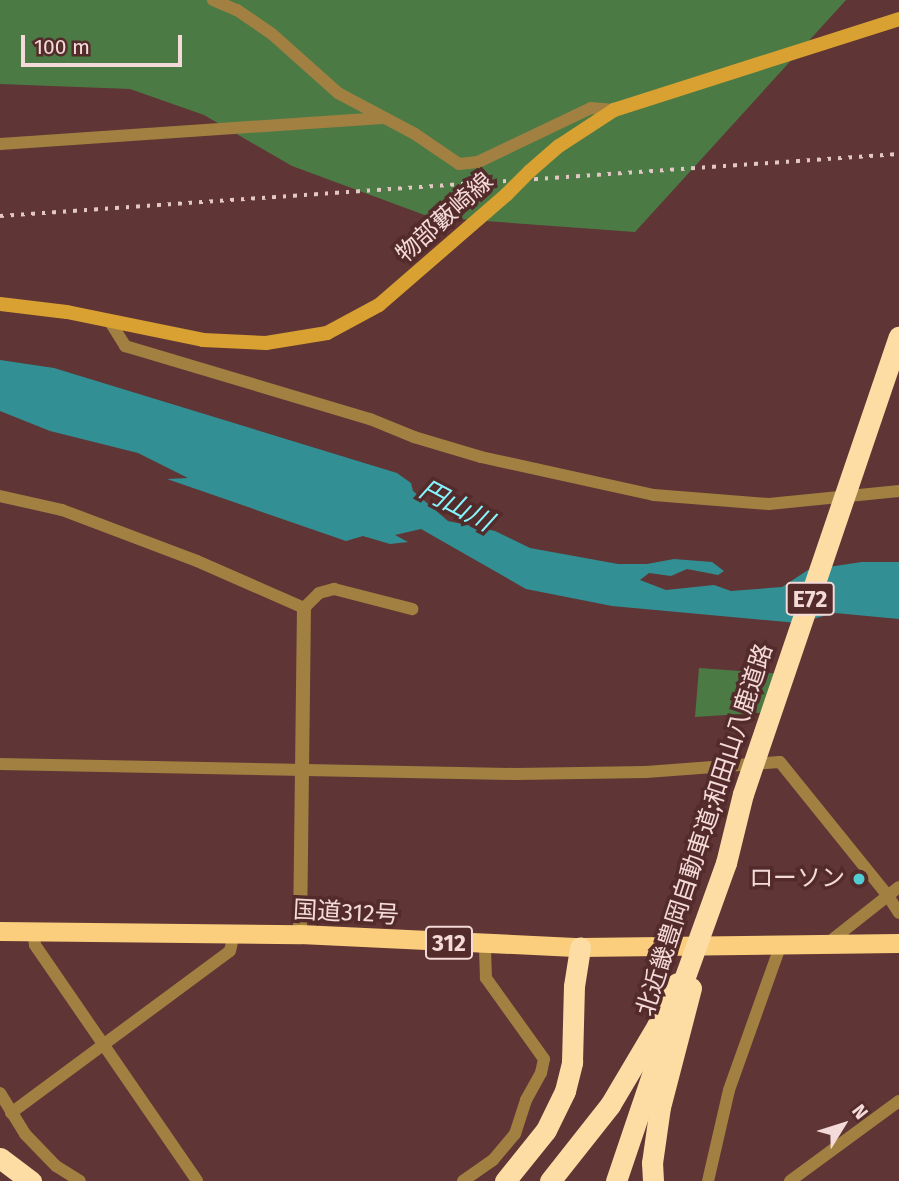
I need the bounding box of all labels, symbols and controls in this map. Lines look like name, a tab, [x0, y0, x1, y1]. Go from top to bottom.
scale bar	[24, 21, 186, 65]
text: 100 m	[34, 34, 90, 60]
street label: 物部藪崎線	[391, 167, 499, 269]
water label: 円山川	[414, 474, 498, 538]
road number: E72	[786, 580, 834, 618]
street label: 北近畿豊岡自動車道;和田山八鹿道路	[631, 640, 779, 1020]
place label: ローソン	[749, 865, 845, 893]
marker: ローソン	[851, 871, 867, 887]
street label: 国道312号	[292, 896, 400, 930]
road number: 312	[424, 924, 474, 962]
north arrow	[808, 1090, 878, 1160]
text: N	[847, 1100, 873, 1124]

